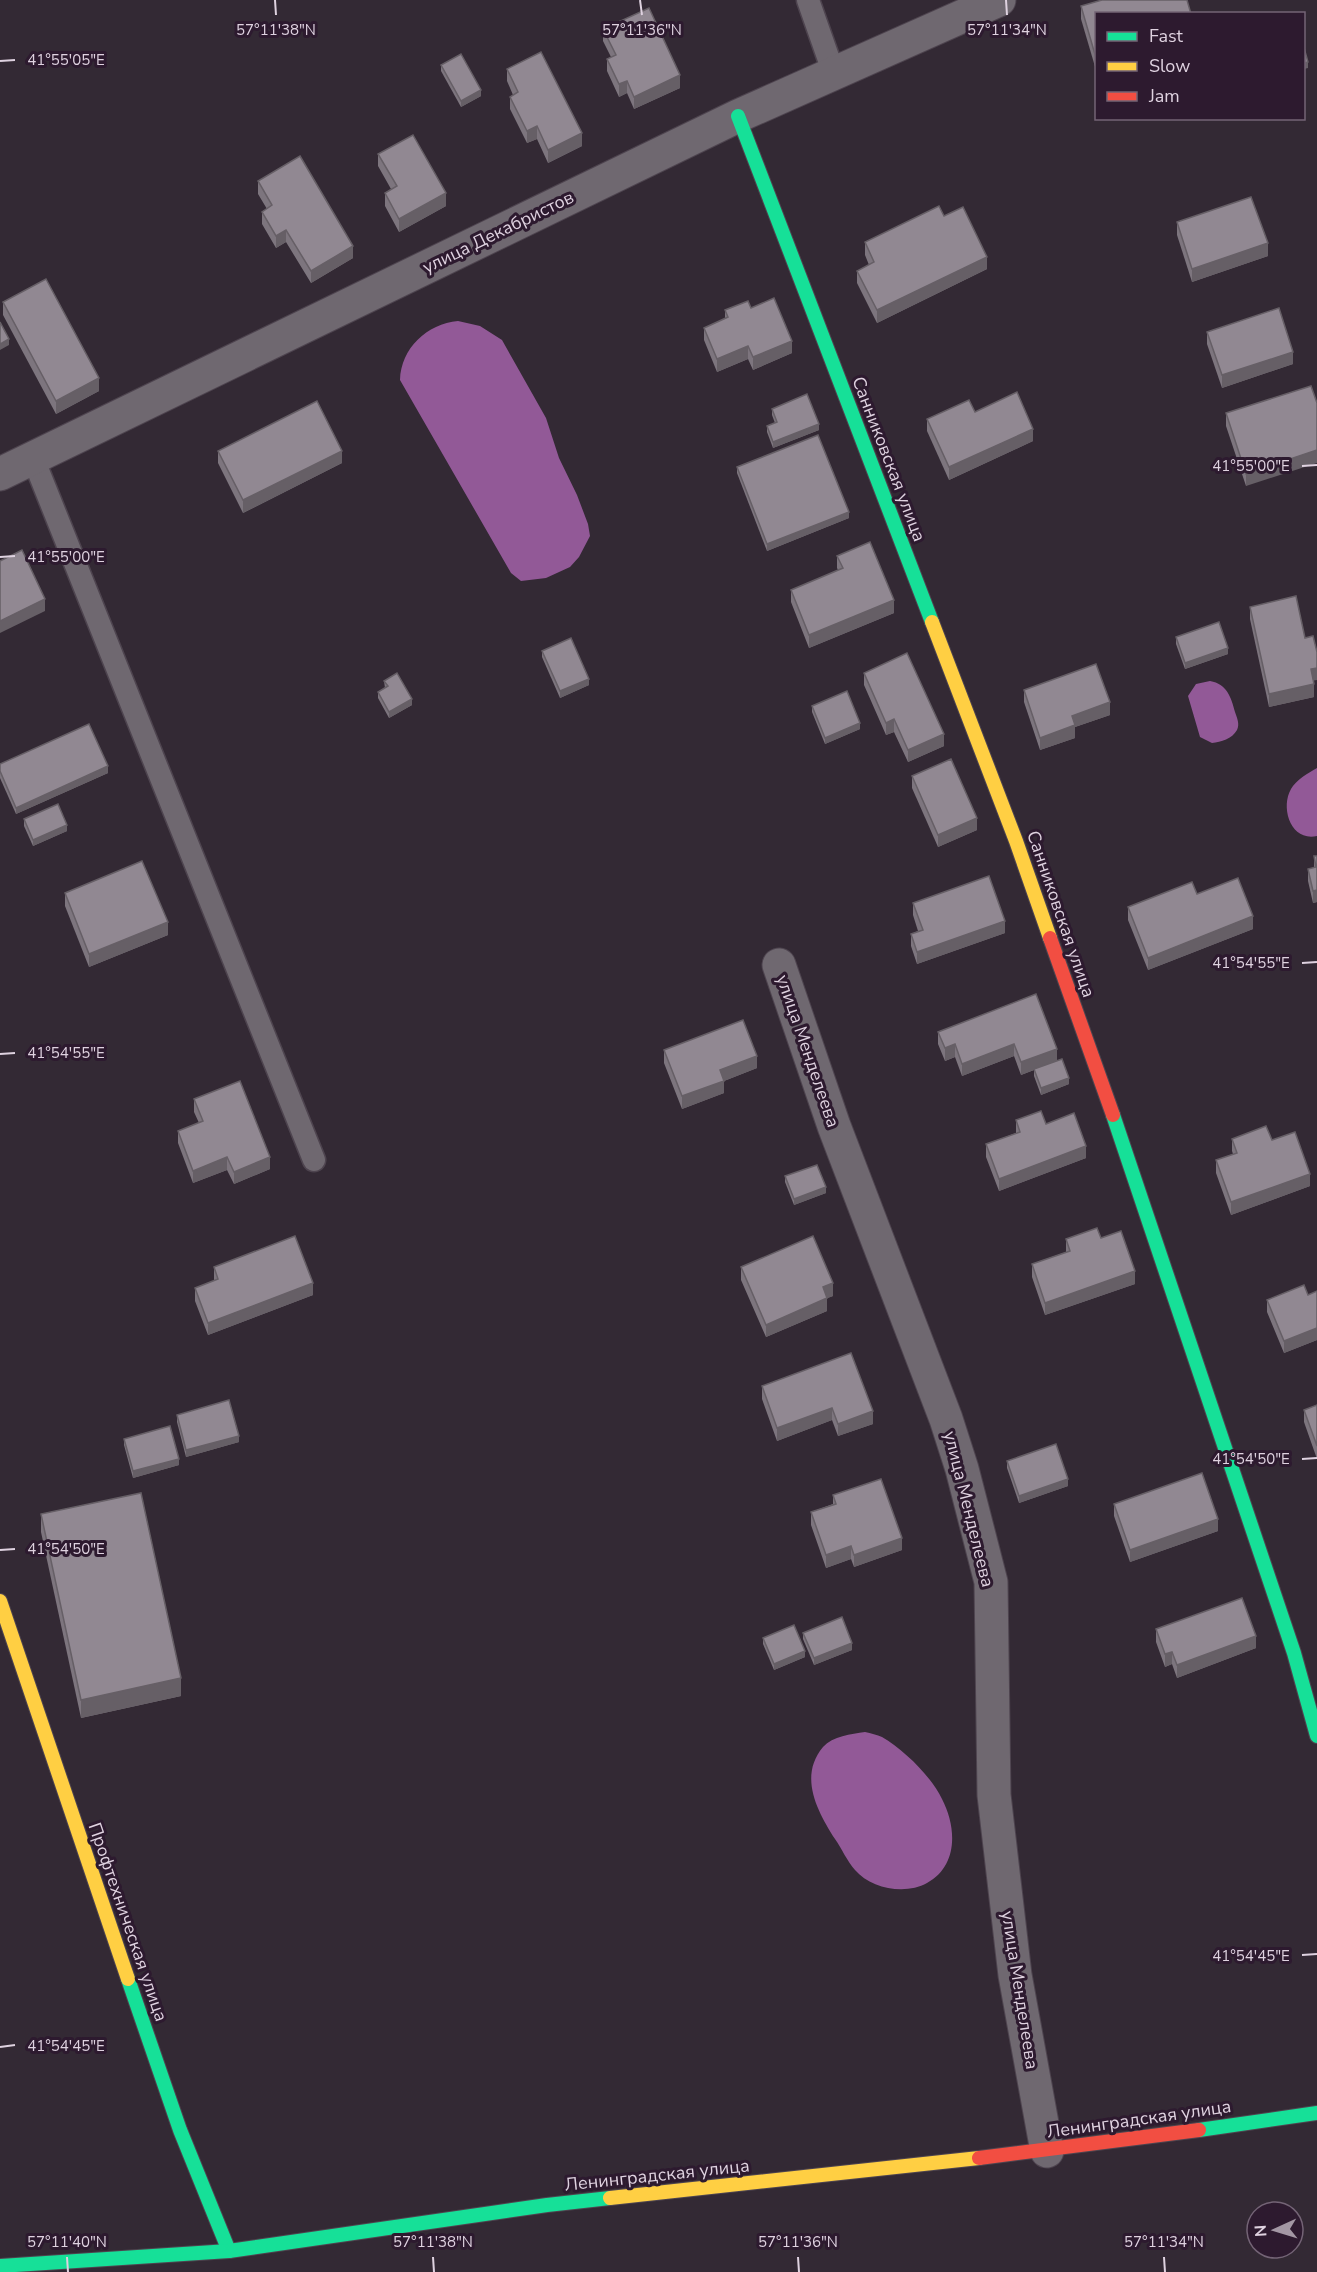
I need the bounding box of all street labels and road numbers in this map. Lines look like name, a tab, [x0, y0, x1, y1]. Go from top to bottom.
street label: улица Декабристов	[418, 185, 578, 279]
street label: Санниковская улица	[846, 373, 932, 545]
street label: Санниковская улица	[1021, 827, 1101, 1001]
street label: улица Менделеева	[771, 971, 845, 1131]
street label: улица Менделеева	[938, 1428, 1000, 1590]
street label: Профтехническая улица	[83, 1819, 173, 2025]
street label: улица Менделеева	[996, 1909, 1044, 2071]
street label: Ленинградская улица	[1045, 2094, 1233, 2144]
street label: Ленинградская улица	[563, 2153, 751, 2197]

